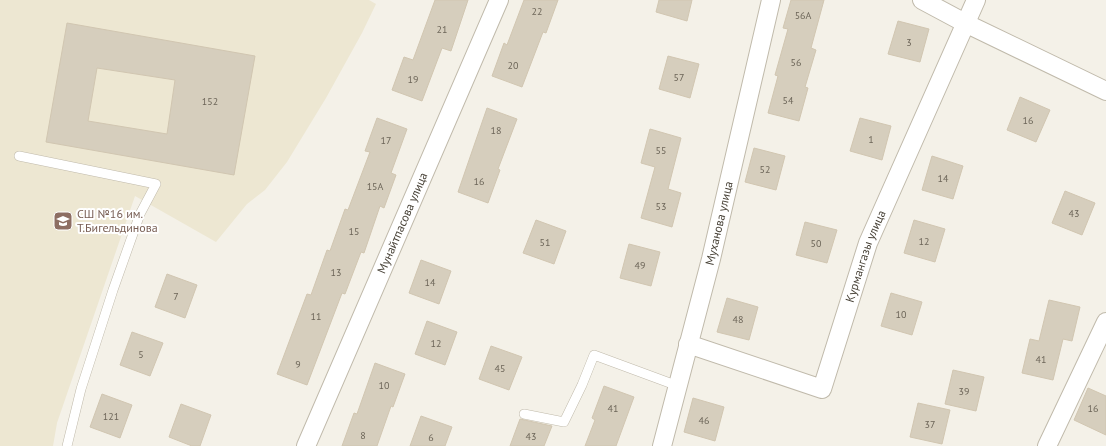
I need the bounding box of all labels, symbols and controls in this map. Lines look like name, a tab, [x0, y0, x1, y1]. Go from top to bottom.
house number: 22	[532, 5, 542, 18]
house number: 56А	[795, 9, 812, 22]
house number: 21	[437, 23, 447, 36]
house number: 3	[906, 36, 912, 49]
house number: 56	[791, 56, 801, 69]
house number: 20	[508, 59, 519, 72]
house number: 57	[674, 71, 684, 84]
house number: 19	[408, 73, 418, 86]
house number: 54	[783, 94, 794, 107]
house number: 152	[202, 95, 218, 108]
house number: 16	[1023, 114, 1033, 127]
house number: 18	[491, 124, 501, 137]
house number: 1	[868, 133, 874, 146]
house number: 17	[381, 134, 391, 147]
house number: 55	[656, 144, 666, 157]
house number: 52	[760, 163, 770, 176]
street label: Мунайтпасова улица	[374, 170, 431, 276]
house number: 14	[938, 172, 949, 185]
house number: 16	[474, 175, 484, 188]
house number: 15А	[367, 180, 384, 193]
street label: Муханова улица	[702, 180, 736, 267]
house number: 53	[656, 200, 666, 213]
place label: СШ №16 им. Т.Бигельдинова	[77, 206, 158, 235]
house number: 43	[1069, 207, 1079, 220]
street label: Курмангазы улица	[842, 208, 889, 304]
school or university icon: СШ №16 им. Т.Бигельдинова	[52, 210, 74, 232]
house number: 15	[349, 225, 359, 238]
house number: 12	[919, 235, 929, 248]
house number: 51	[540, 236, 550, 249]
house number: 50	[811, 237, 822, 250]
house number: 49	[635, 259, 645, 272]
house number: 13	[331, 266, 341, 279]
house number: 14	[425, 276, 436, 289]
house number: 7	[173, 290, 179, 303]
house number: 10	[896, 308, 907, 321]
house number: 11	[311, 310, 321, 323]
house number: 48	[733, 313, 743, 326]
house number: 12	[431, 337, 441, 350]
house number: 5	[138, 348, 144, 361]
house number: 41	[1036, 353, 1046, 366]
house number: 9	[295, 358, 301, 371]
house number: 45	[495, 362, 505, 375]
house number: 10	[379, 379, 390, 392]
house number: 39	[959, 385, 969, 398]
house number: 41	[608, 402, 618, 415]
house number: 16	[1088, 402, 1098, 415]
house number: 121	[103, 410, 119, 423]
house number: 46	[699, 414, 709, 427]
house number: 37	[925, 418, 935, 431]
house number: 8	[360, 429, 366, 442]
house number: 43	[526, 430, 536, 443]
house number: 6	[428, 431, 434, 444]

